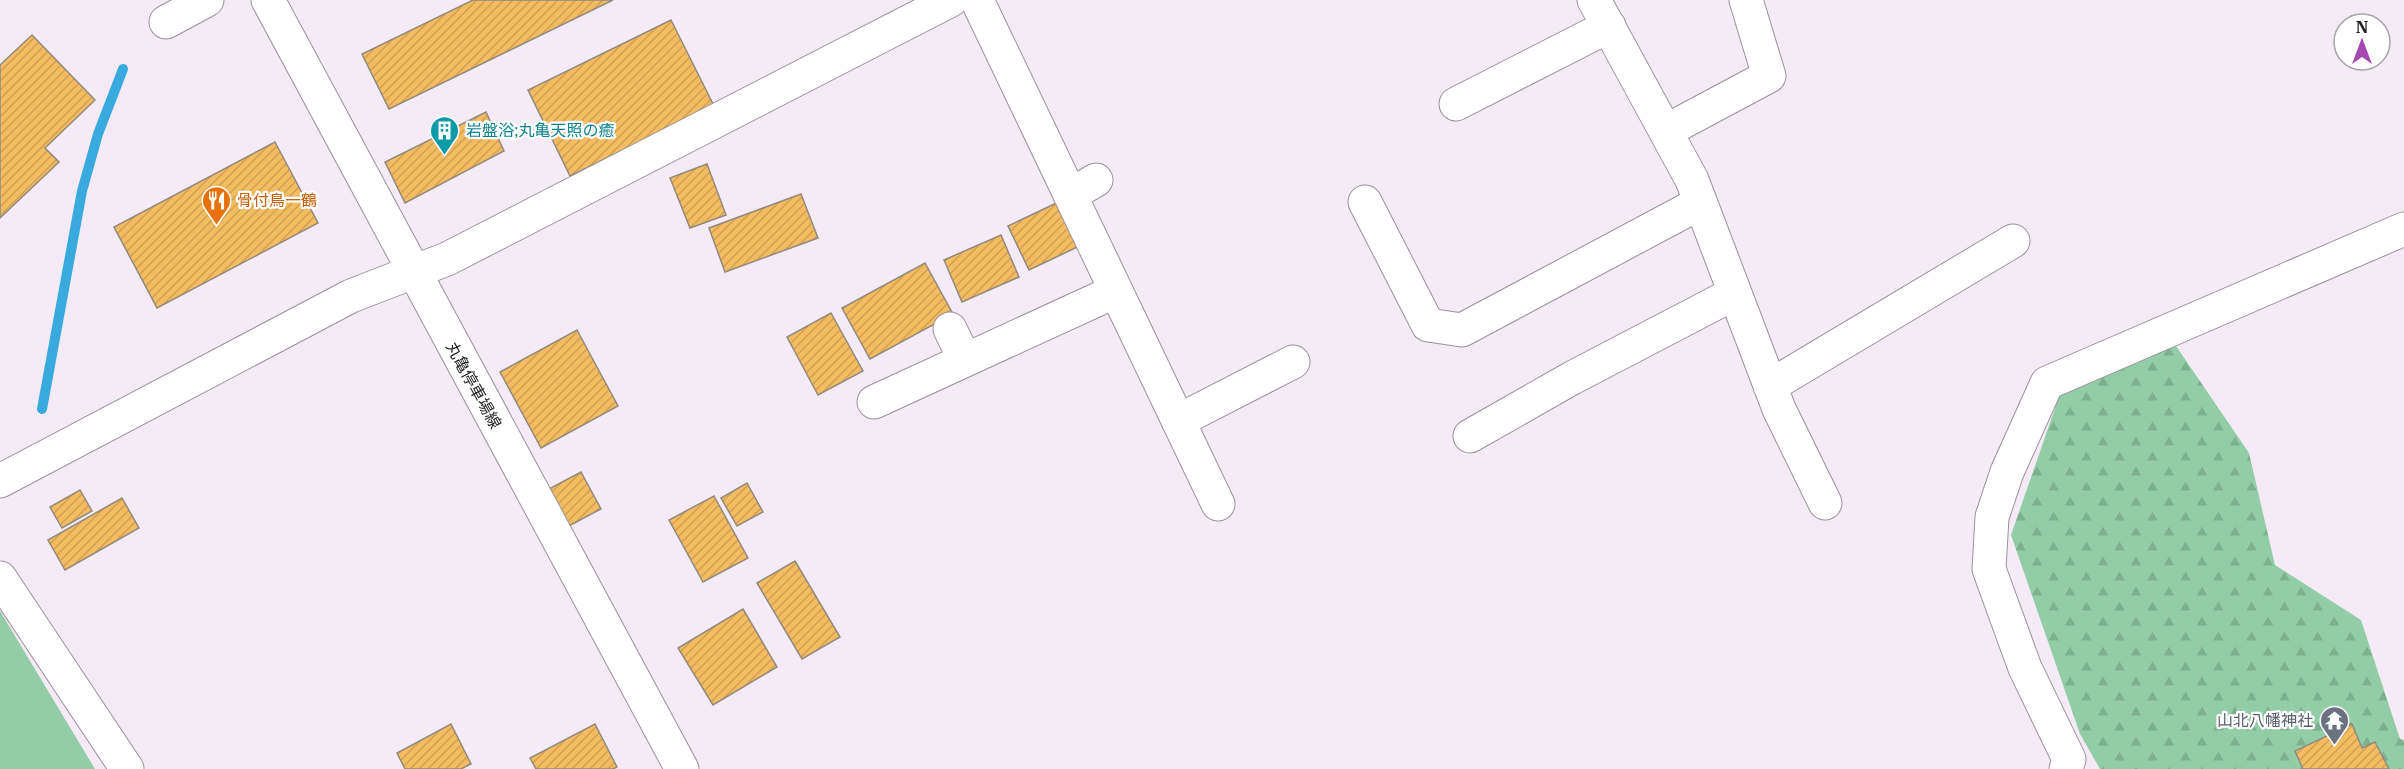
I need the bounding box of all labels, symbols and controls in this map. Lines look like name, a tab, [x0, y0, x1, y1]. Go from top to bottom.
north arrow	[2332, 12, 2392, 72]
text: N	[2356, 17, 2368, 37]
building icon: 岩盤浴;丸亀天照の癒	[429, 114, 461, 156]
place label: 岩盤浴;丸亀天照の癒	[466, 120, 615, 140]
restaurant icon: 骨付鳥一鶴	[200, 184, 232, 226]
place label: 骨付鳥一鶴	[237, 190, 317, 210]
street label: 丸亀停車場線	[442, 338, 506, 432]
temple icon: 山北八幡神社	[2318, 704, 2350, 746]
place label: 山北八幡神社	[2217, 710, 2313, 730]

